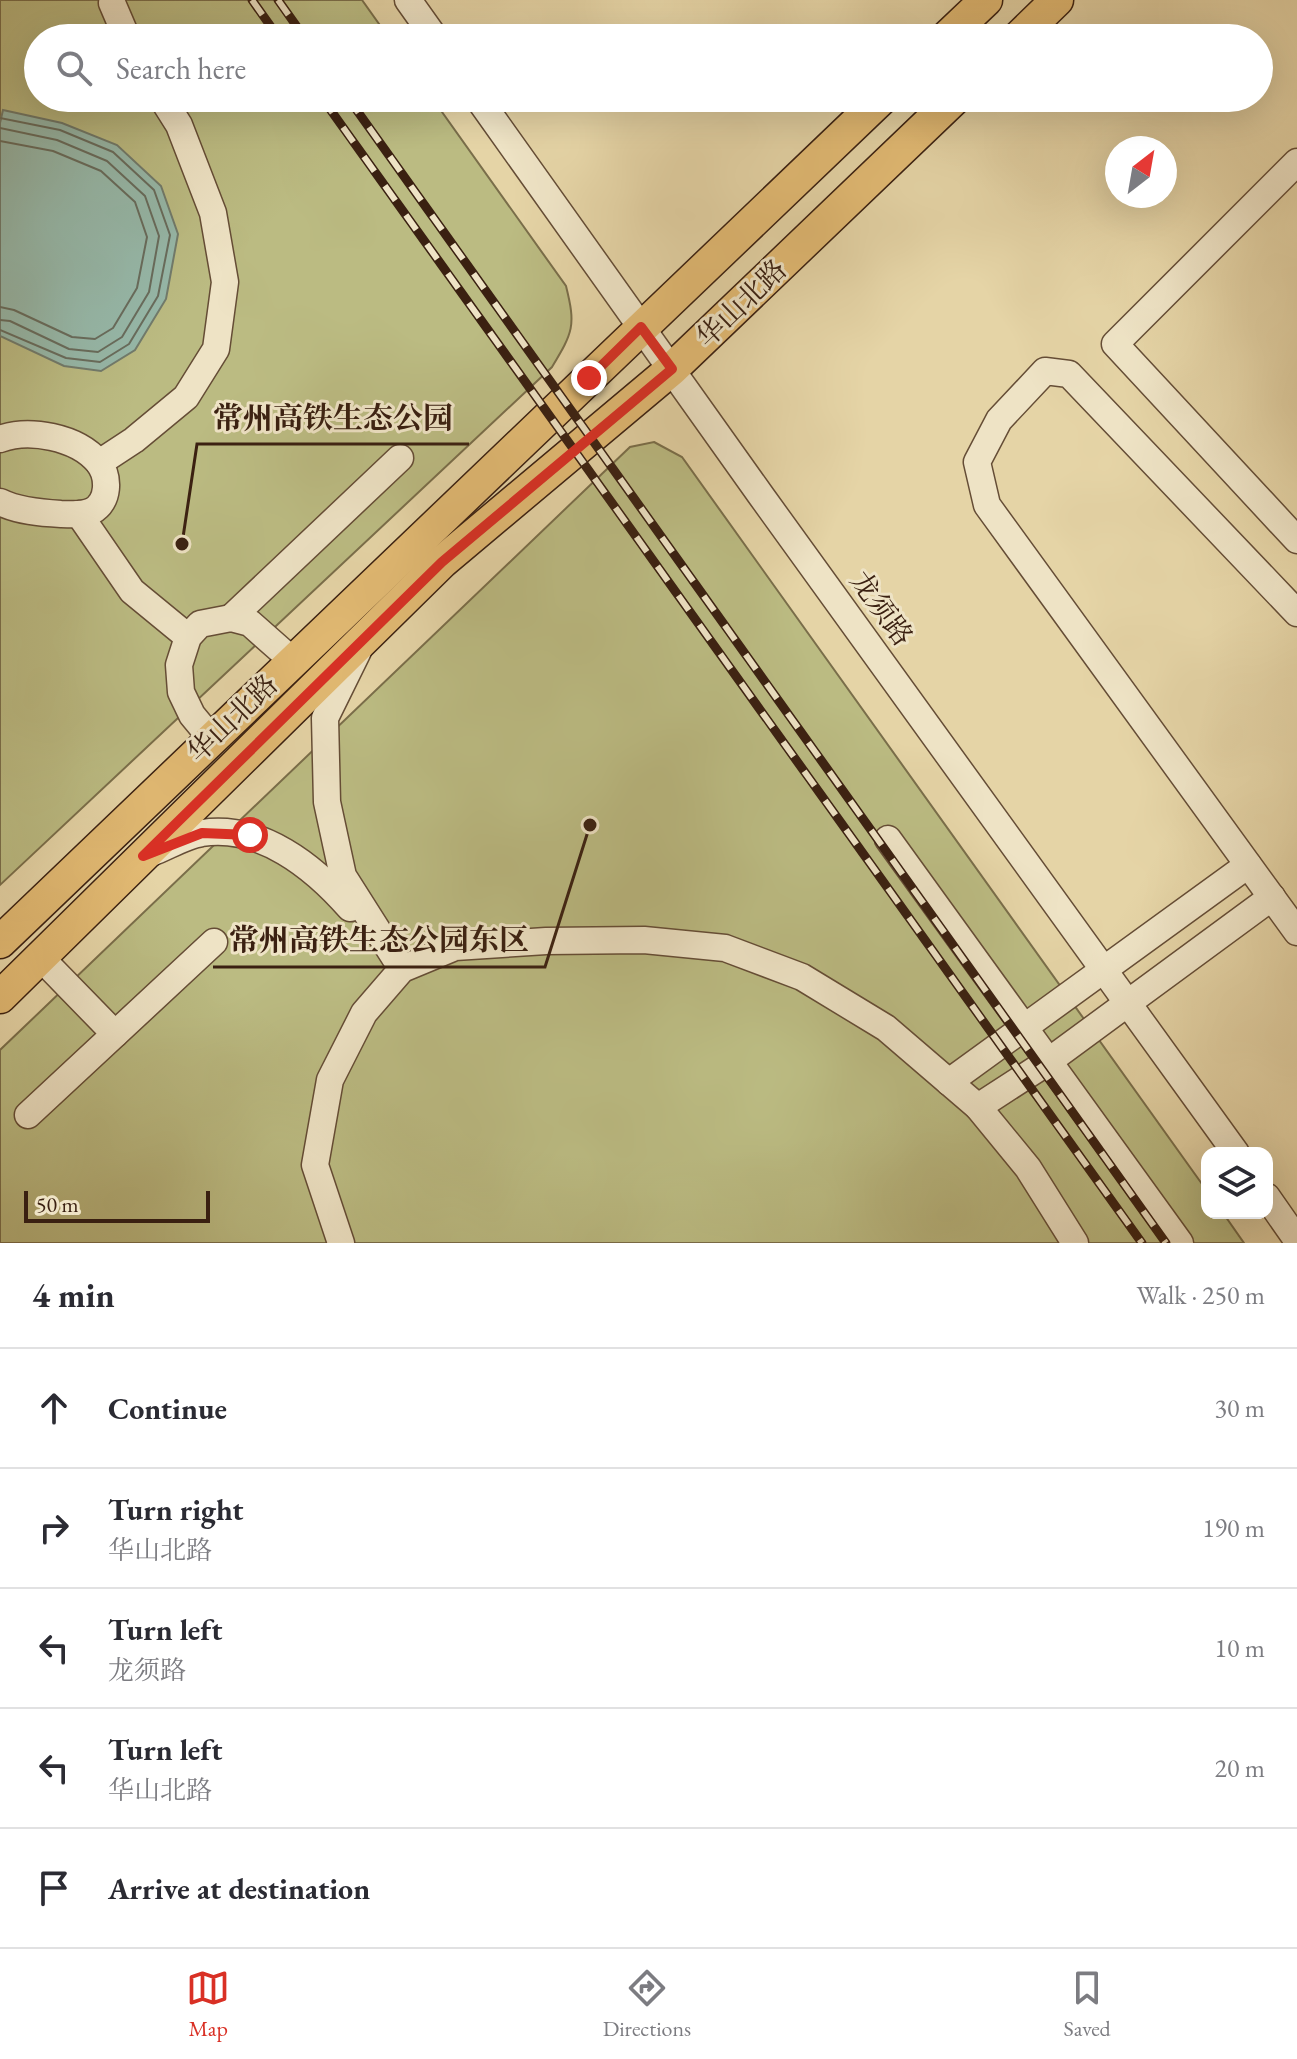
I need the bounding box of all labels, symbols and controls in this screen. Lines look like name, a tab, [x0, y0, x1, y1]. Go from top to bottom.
search box	[24, 24, 1273, 112]
icon: search	[52, 46, 96, 90]
text: Search here	[116, 49, 246, 88]
north arrow	[1105, 136, 1177, 208]
street label: 华山北路	[688, 251, 794, 355]
route end	[571, 360, 607, 396]
callout: 常州高铁生态公园	[197, 390, 469, 444]
text: 常州高铁生态公园	[213, 398, 453, 437]
street label: 龙须路	[843, 563, 921, 653]
street label: 华山北路	[179, 666, 285, 770]
route start	[232, 817, 268, 853]
callout: 常州高铁生态公园东区	[213, 913, 545, 967]
text: 常州高铁生态公园东区	[229, 920, 529, 959]
map controls	[1201, 1147, 1273, 1219]
button: layers	[1201, 1147, 1273, 1219]
scale bar	[24, 1187, 210, 1223]
text: 50 m	[36, 1190, 79, 1219]
text: 4 min	[32, 1273, 115, 1317]
text: Walk · 250 m	[1137, 1278, 1265, 1312]
icon: ahead	[32, 1386, 76, 1430]
text: Continue	[108, 1389, 227, 1428]
text: 30 m	[1215, 1391, 1265, 1425]
text: Turn right	[108, 1490, 244, 1529]
icon: right	[32, 1506, 76, 1550]
text: 190 m	[1202, 1511, 1265, 1545]
text: 华山北路	[108, 1533, 212, 1567]
text: Turn left	[108, 1610, 222, 1649]
icon: left	[32, 1626, 76, 1670]
text: 10 m	[1215, 1631, 1265, 1665]
text: 龙须路	[108, 1653, 186, 1687]
text: Turn left	[108, 1730, 222, 1769]
icon: left	[32, 1746, 76, 1790]
text: 20 m	[1215, 1751, 1265, 1785]
text: 华山北路	[108, 1773, 212, 1807]
icon: arrive	[32, 1866, 76, 1910]
text: Arrive at destination	[108, 1869, 370, 1908]
tab: Map	[186, 1966, 230, 2043]
tab: Directions	[603, 1966, 691, 2043]
tab: Saved	[1064, 1966, 1111, 2043]

